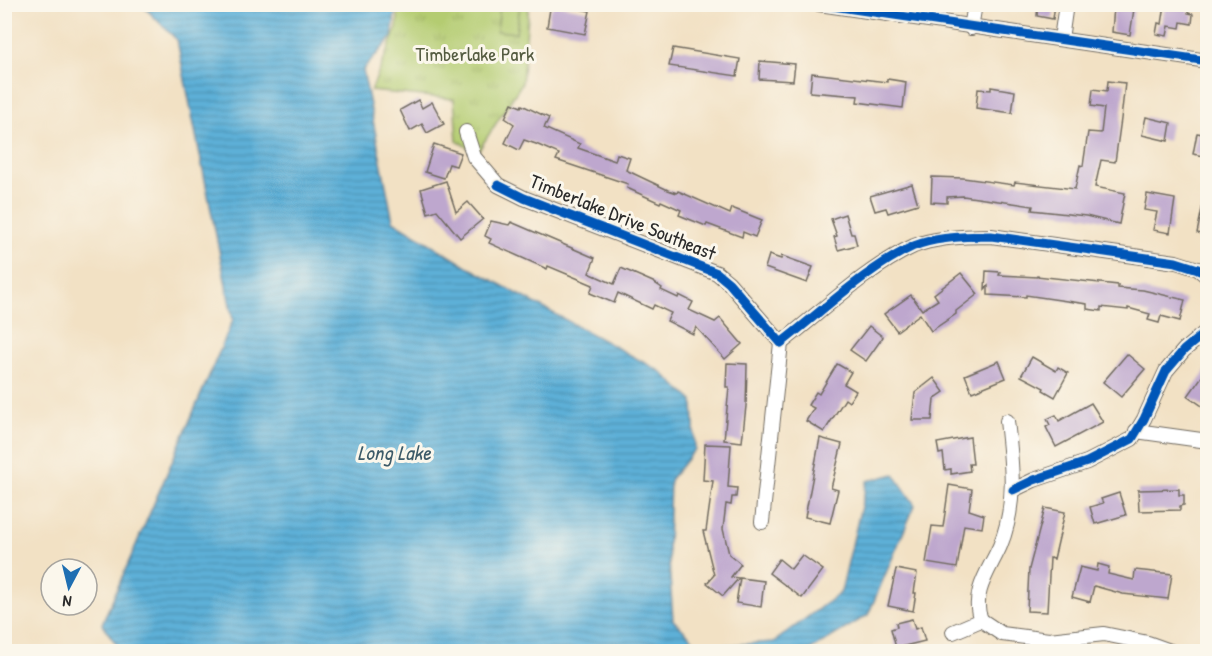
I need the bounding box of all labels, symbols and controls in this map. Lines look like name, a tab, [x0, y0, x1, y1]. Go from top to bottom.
park label: Timberlake Park	[416, 40, 534, 67]
street label: Timberlake Drive Southeast	[526, 167, 721, 267]
water label: Long Lake	[357, 438, 432, 467]
north arrow	[39, 557, 99, 617]
text: N	[61, 590, 73, 613]

